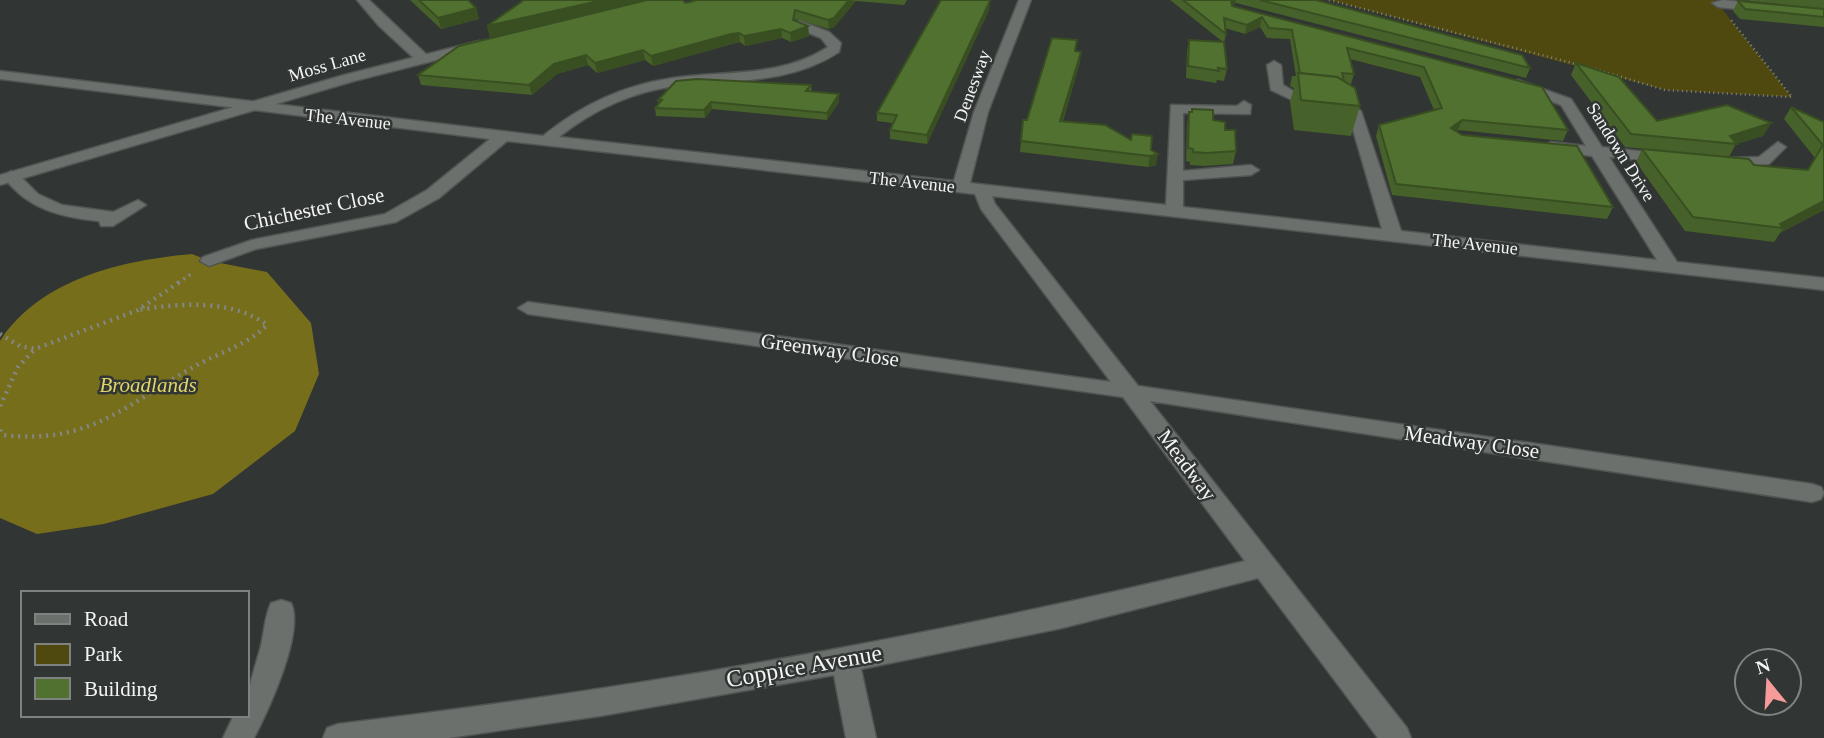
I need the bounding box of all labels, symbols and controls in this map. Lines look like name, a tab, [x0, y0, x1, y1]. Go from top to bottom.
street label: Moss Lane	[286, 44, 368, 86]
street label: Denesway	[950, 47, 994, 125]
street label: Sandown Drive	[1583, 99, 1659, 205]
street label: The Avenue	[304, 105, 392, 133]
street label: The Avenue	[868, 168, 956, 196]
street label: Chichester Close	[242, 182, 386, 236]
street label: The Avenue	[1431, 230, 1519, 258]
street label: Greenway Close	[759, 328, 901, 372]
park label: Broadlands	[99, 373, 197, 397]
street label: Meadway Close	[1403, 421, 1541, 463]
street label: Meadway	[1152, 425, 1222, 506]
legend	[21, 591, 248, 717]
text: Road	[84, 607, 129, 631]
street label: Coppice Avenue	[724, 640, 884, 692]
text: Park	[84, 642, 123, 666]
north arrow	[1733, 647, 1803, 717]
text: N	[1753, 654, 1773, 678]
text: Building	[84, 677, 158, 701]

